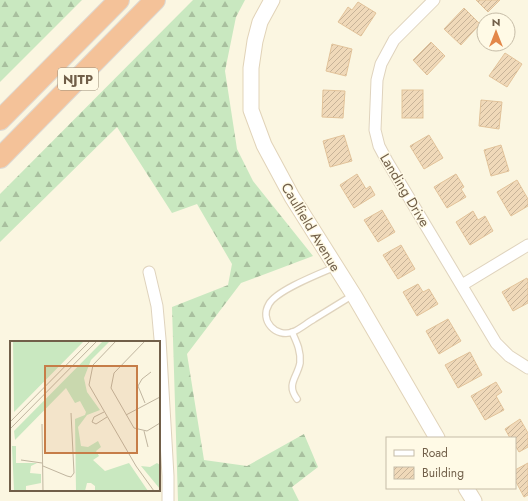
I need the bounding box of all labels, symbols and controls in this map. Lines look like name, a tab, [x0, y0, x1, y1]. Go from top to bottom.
north arrow	[476, 12, 516, 52]
text: N	[492, 14, 500, 30]
road number: NJTP	[58, 68, 98, 90]
street label: Landing Drive	[375, 149, 435, 231]
street label: Caulfield Avenue	[276, 179, 346, 275]
inset map	[10, 341, 160, 491]
legend	[386, 437, 516, 489]
text: Road	[422, 444, 448, 462]
text: Building	[422, 464, 464, 482]

